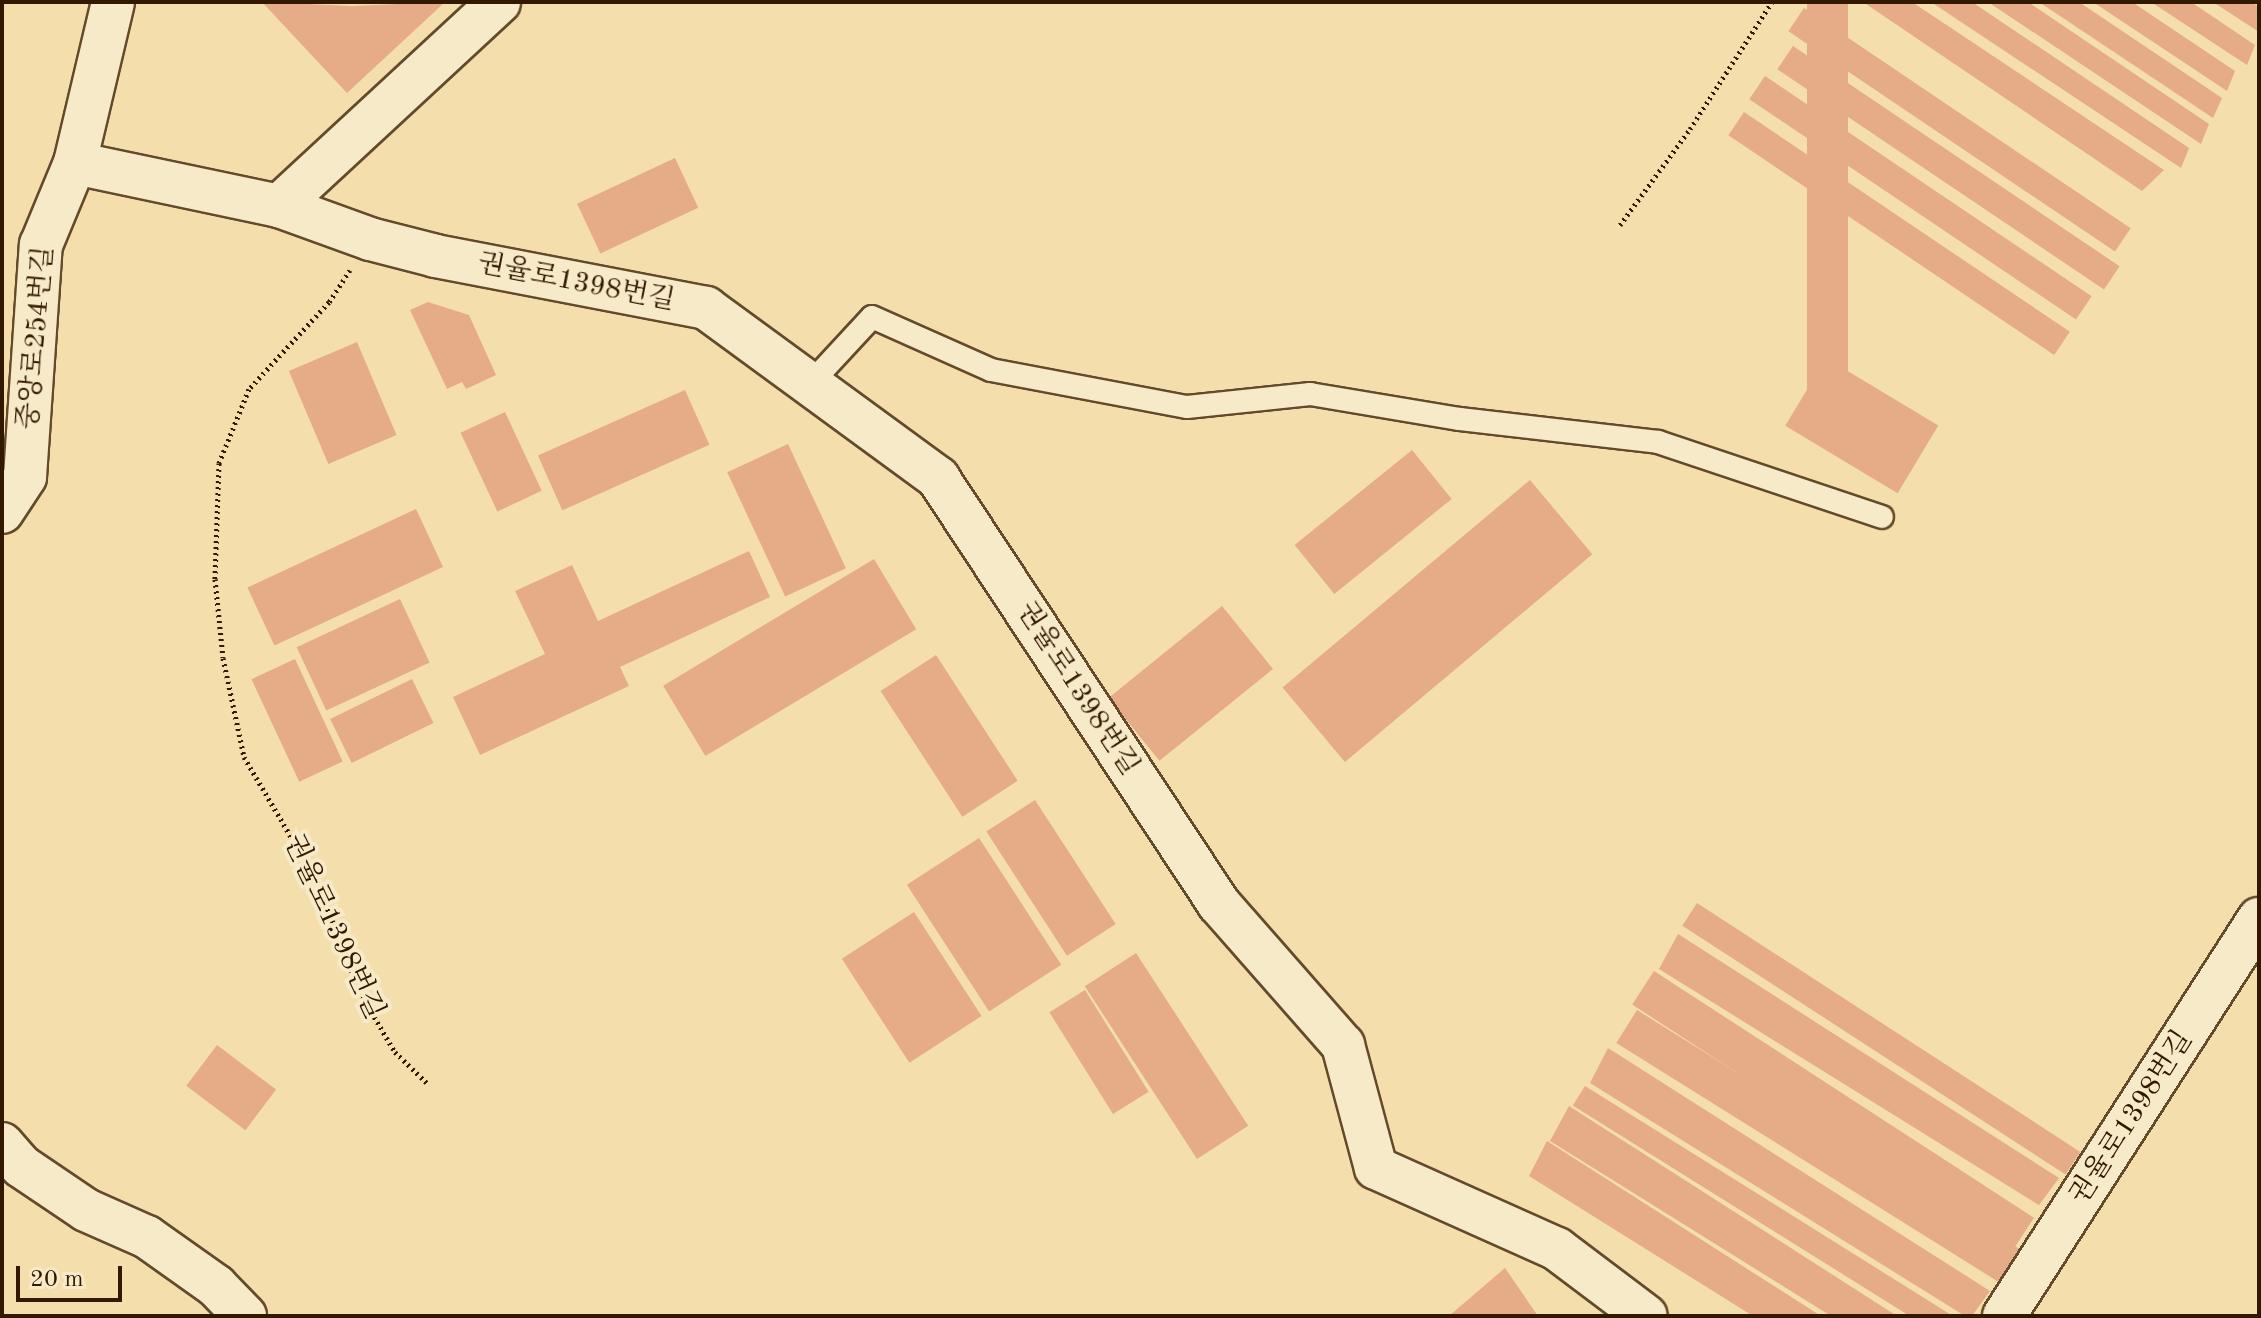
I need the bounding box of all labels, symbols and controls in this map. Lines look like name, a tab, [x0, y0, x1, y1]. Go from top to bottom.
street label: 중앙로254번길	[12, 245, 62, 431]
street label: 권율로1398번길	[475, 247, 677, 319]
street label: 권율로1398번길	[1008, 596, 1146, 782]
street label: 권율로1398번길	[275, 829, 391, 1025]
street label: 권율로1398번길	[2063, 1025, 2201, 1211]
scale bar	[20, 1250, 126, 1300]
text: 20 m	[30, 1268, 84, 1292]

